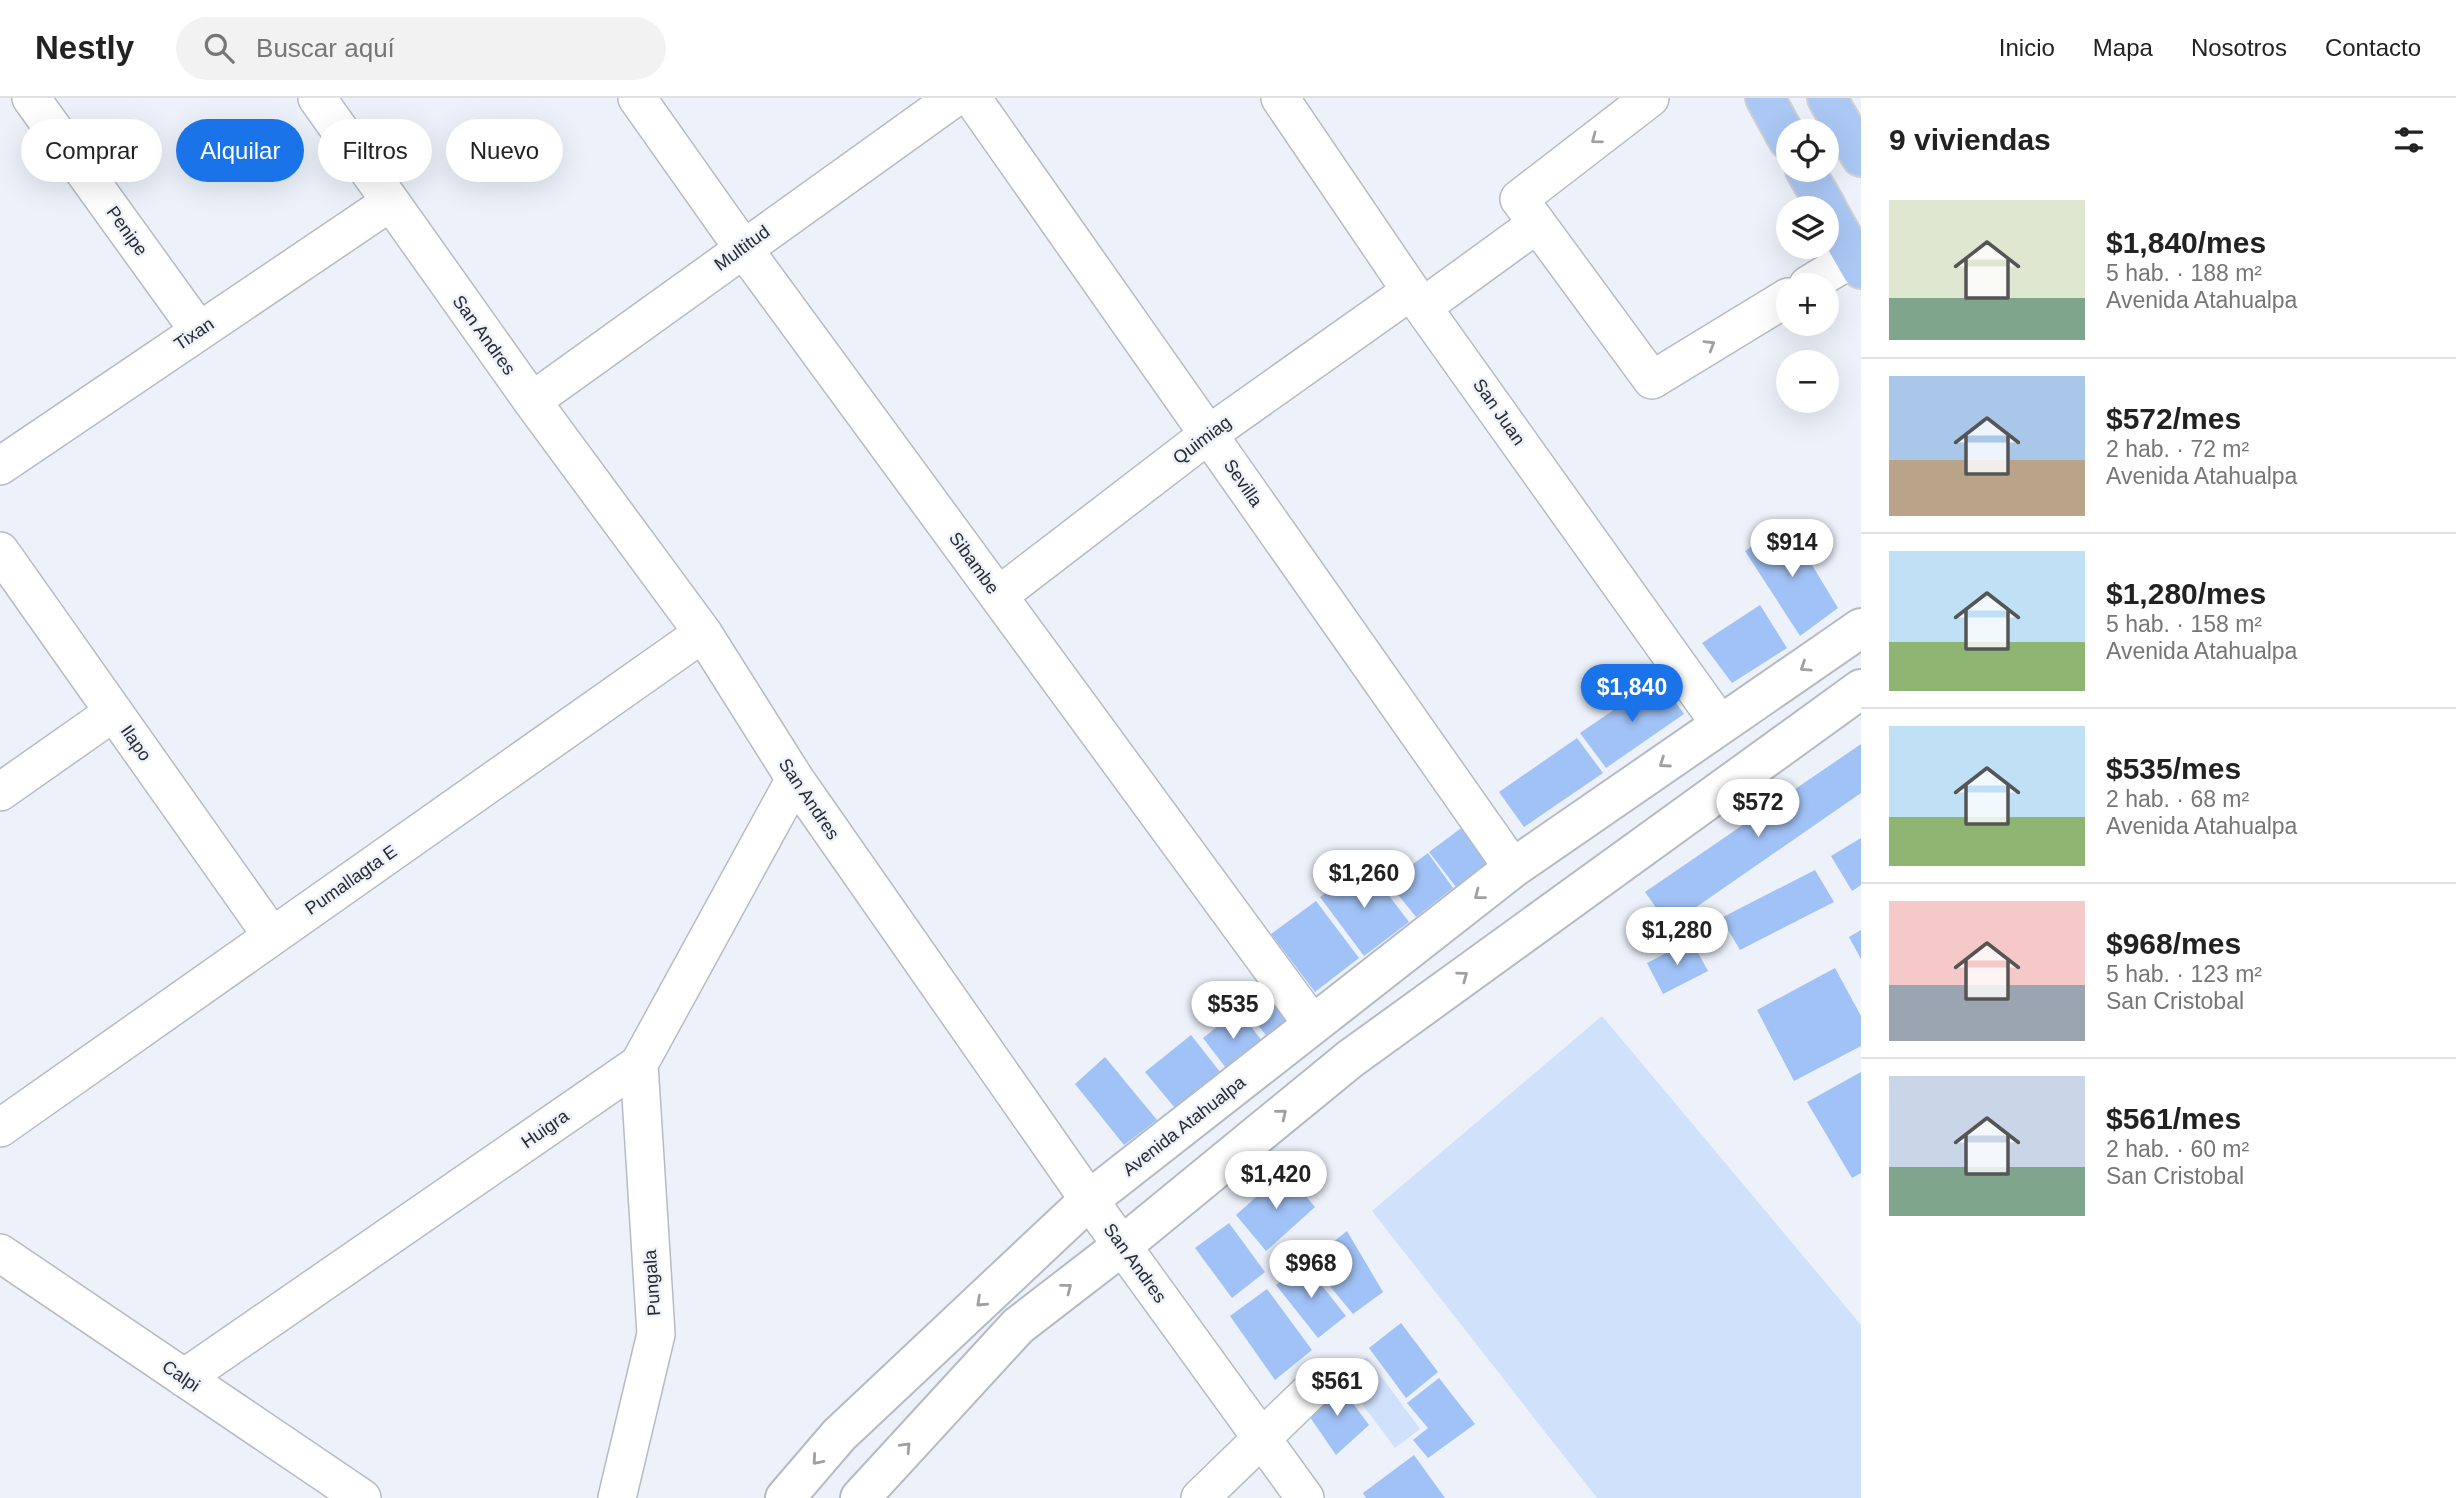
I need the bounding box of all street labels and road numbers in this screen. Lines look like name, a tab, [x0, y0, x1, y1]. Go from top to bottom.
street label: Penipe	[102, 202, 152, 260]
street label: Multitud	[711, 221, 773, 275]
street label: San Andres	[449, 291, 519, 379]
street label: Tixan	[170, 314, 218, 354]
street label: San Juan	[1469, 375, 1529, 449]
street label: Quimiag	[1169, 412, 1235, 468]
street label: Sevilla	[1220, 456, 1267, 511]
street label: Sibambe	[945, 528, 1003, 598]
street label: Ilapo	[117, 721, 155, 765]
street label: San Andres	[775, 755, 843, 843]
street label: Pumallagta E	[301, 841, 401, 919]
street label: Avenida Atahualpa	[1119, 1071, 1250, 1180]
street label: Huigra	[518, 1105, 573, 1152]
street label: San Andres	[1100, 1219, 1170, 1307]
street label: Pungala	[640, 1248, 664, 1317]
street label: Calpi	[158, 1356, 204, 1396]

